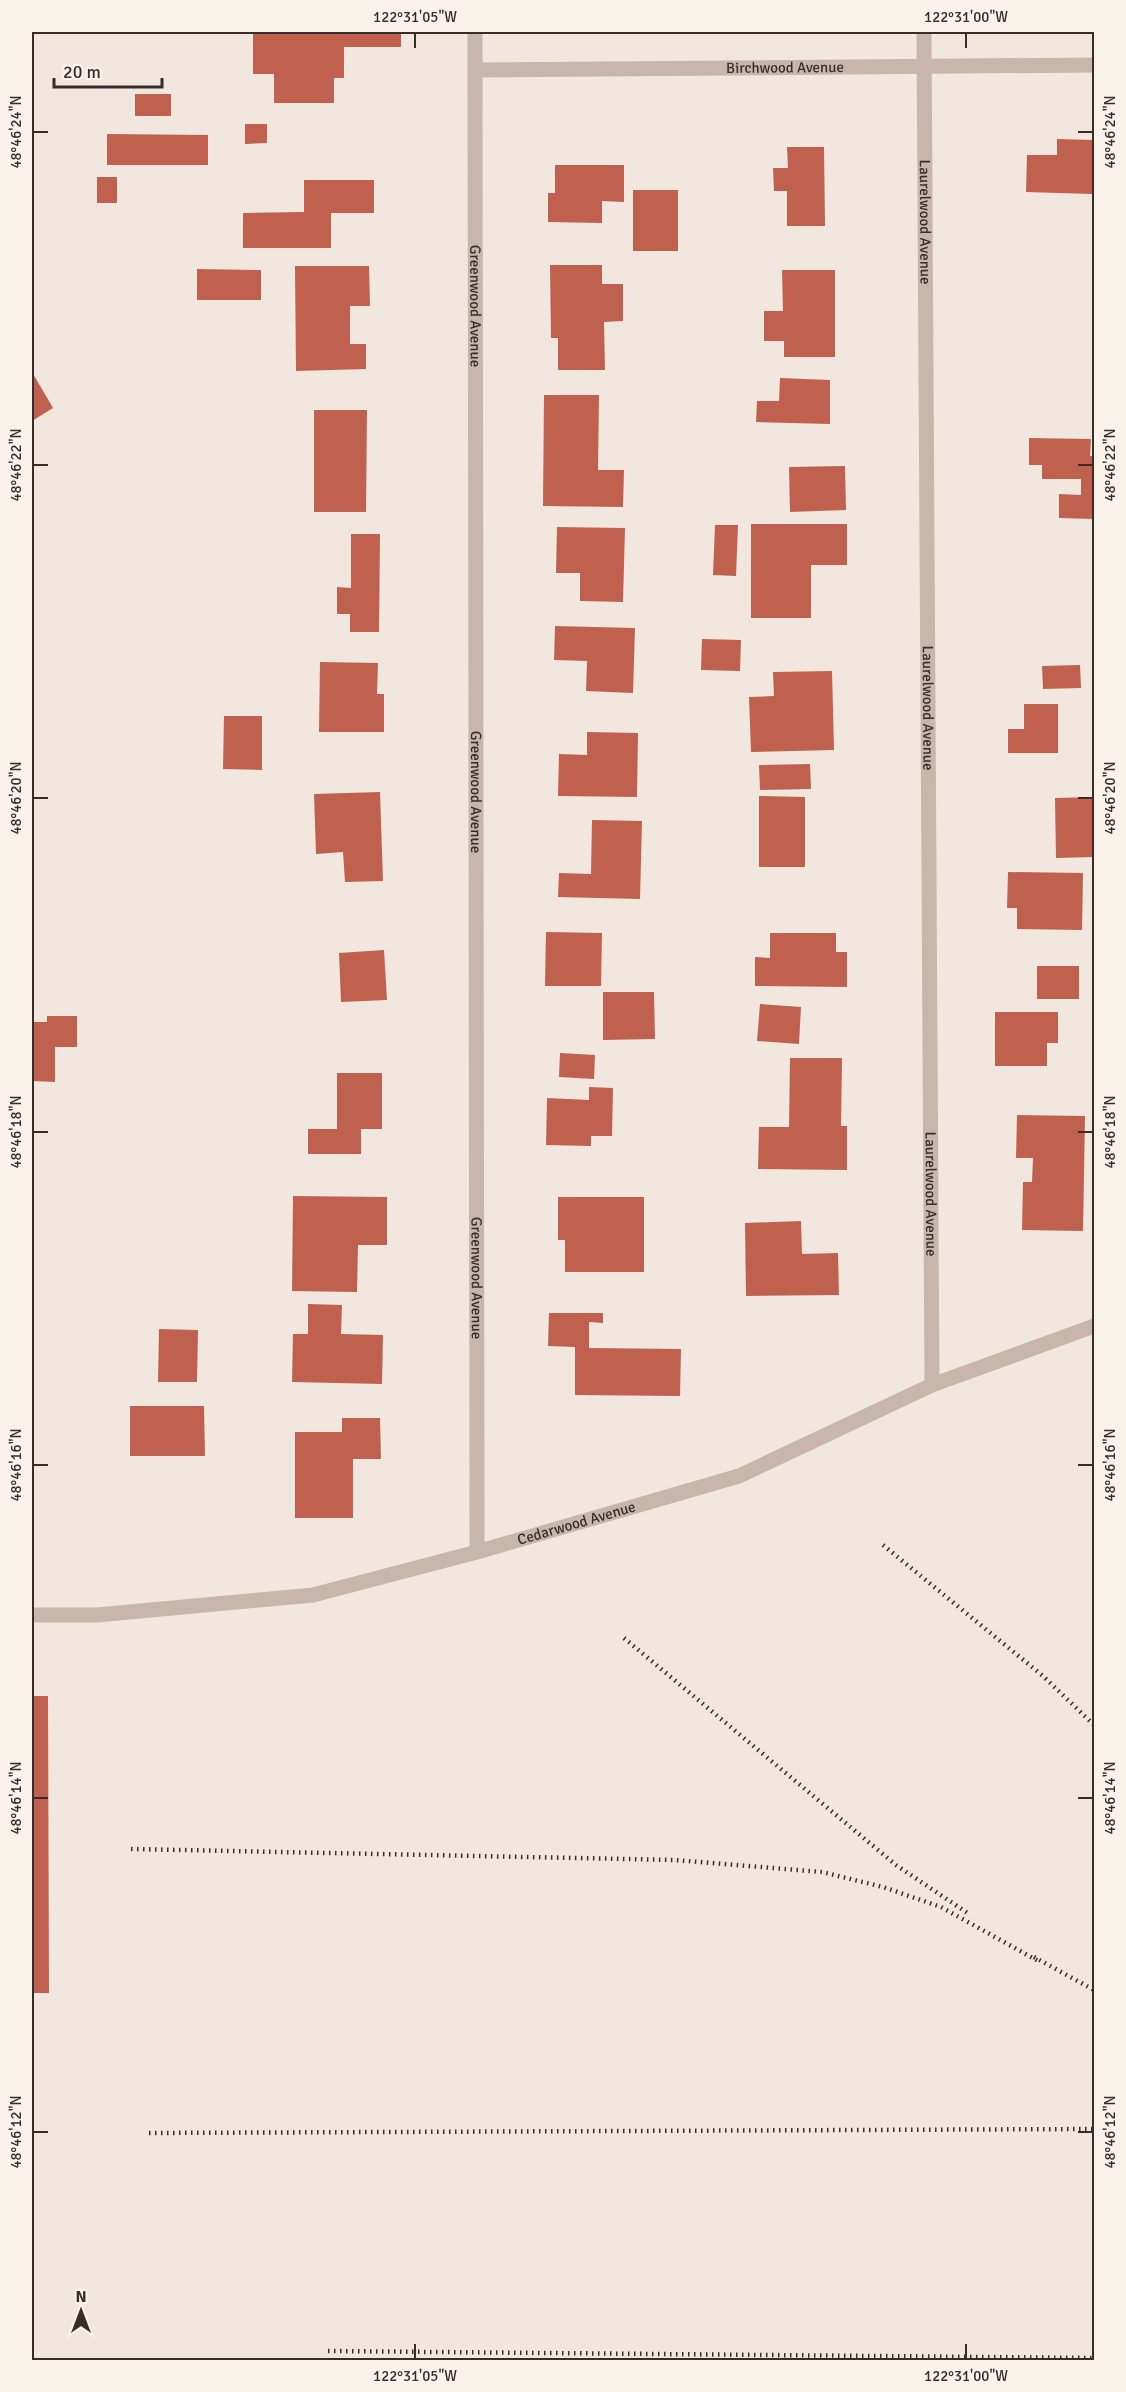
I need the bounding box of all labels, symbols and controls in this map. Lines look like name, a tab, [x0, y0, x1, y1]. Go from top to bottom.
text: 122°31'05"W	[373, 8, 457, 26]
text: 122°31'00"W	[924, 8, 1008, 26]
scale bar	[54, 51, 162, 89]
street label: Birchwood Avenue	[726, 58, 844, 77]
text: 20 m	[63, 61, 101, 83]
text: 48°46'24"N	[7, 95, 25, 169]
text: 48°46'24"N	[1101, 95, 1119, 169]
street label: Laurelwood Avenue	[916, 159, 934, 285]
street label: Greenwood Avenue	[466, 245, 484, 367]
text: 48°46'22"N	[7, 428, 25, 502]
text: 48°46'22"N	[1101, 428, 1119, 502]
street label: Laurelwood Avenue	[919, 645, 937, 771]
street label: Greenwood Avenue	[467, 731, 485, 853]
text: 48°46'20"N	[7, 761, 25, 835]
text: 48°46'20"N	[1101, 761, 1119, 835]
text: 48°46'18"N	[7, 1095, 25, 1169]
text: 48°46'18"N	[1101, 1095, 1119, 1169]
street label: Laurelwood Avenue	[922, 1131, 940, 1257]
street label: Greenwood Avenue	[468, 1217, 486, 1339]
text: 48°46'16"N	[7, 1428, 25, 1502]
text: 48°46'16"N	[1101, 1428, 1119, 1502]
street label: Cedarwood Avenue	[515, 1497, 638, 1549]
text: 48°46'14"N	[7, 1761, 25, 1835]
text: 48°46'14"N	[1101, 1761, 1119, 1835]
text: 48°46'12"N	[7, 2095, 25, 2169]
text: 48°46'12"N	[1101, 2095, 1119, 2169]
north arrow	[51, 2281, 111, 2341]
text: N	[75, 2287, 87, 2307]
text: 122°31'05"W	[373, 2367, 457, 2385]
text: 122°31'00"W	[924, 2367, 1008, 2385]

